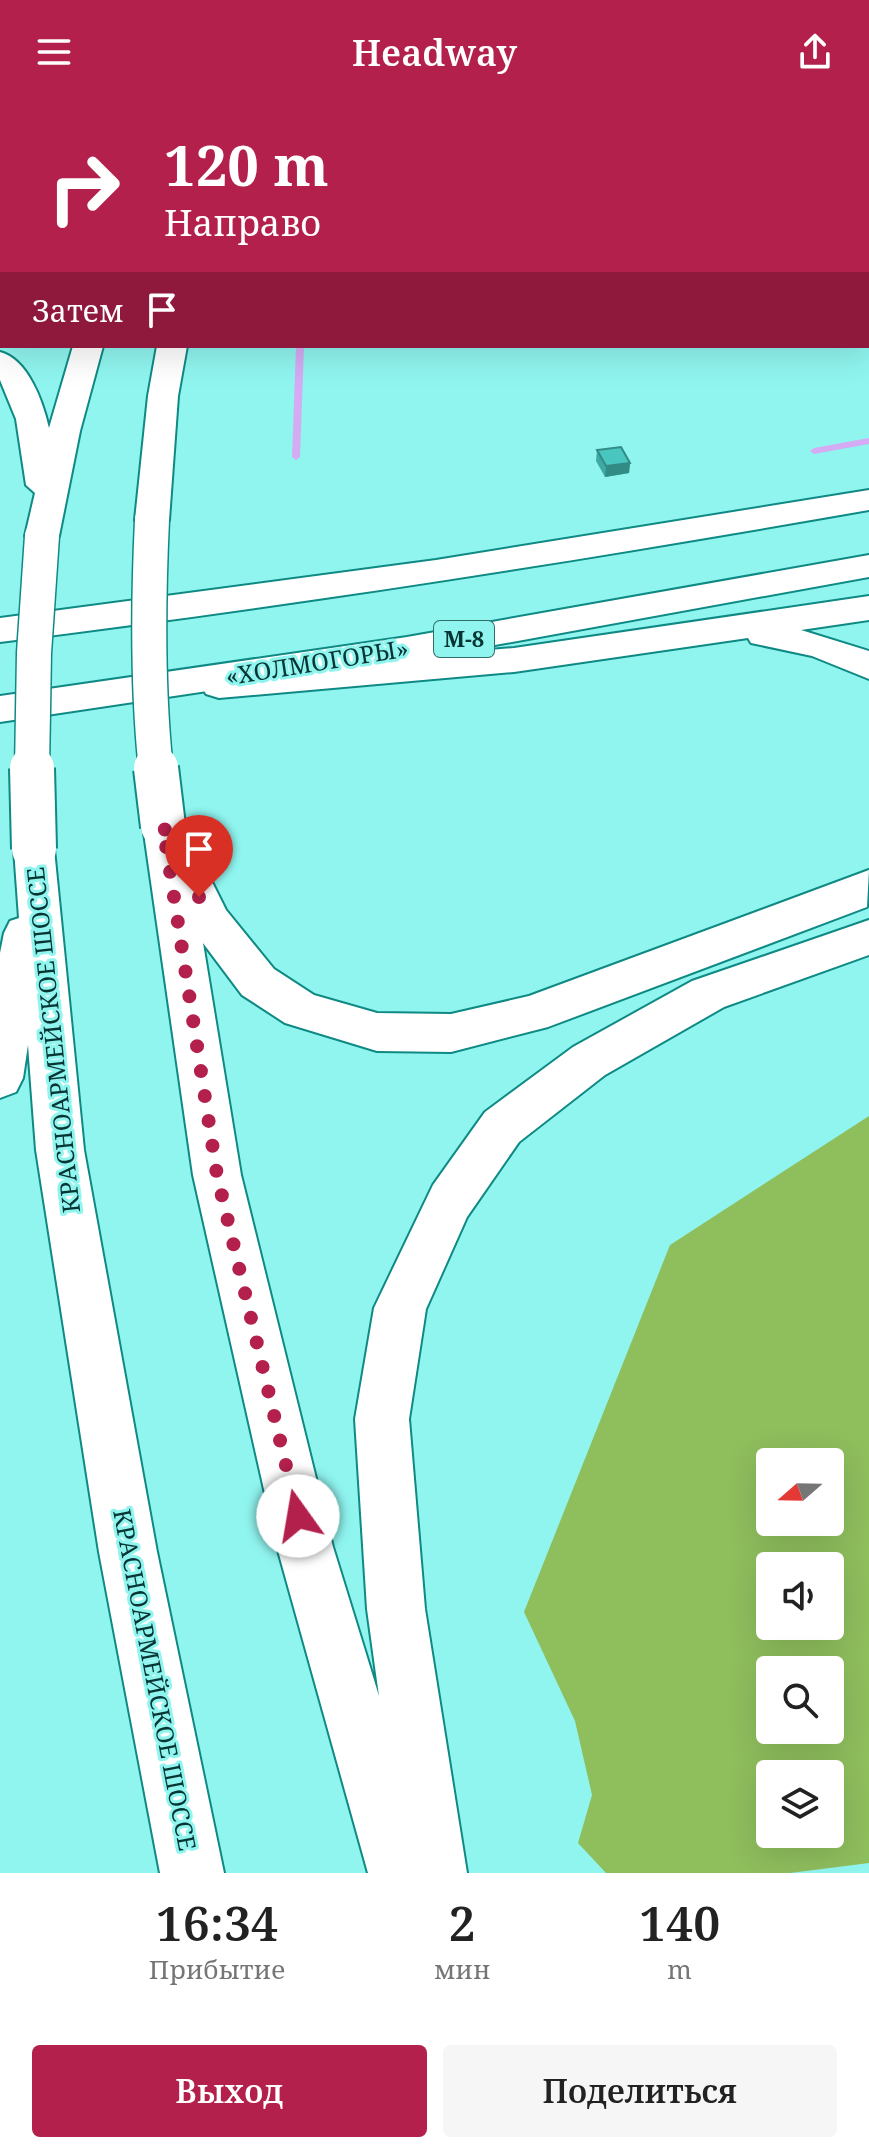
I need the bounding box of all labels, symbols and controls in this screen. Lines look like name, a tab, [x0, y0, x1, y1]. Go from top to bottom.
text: Headway	[352, 28, 517, 77]
icon: menu	[32, 30, 76, 74]
icon: share	[793, 30, 837, 74]
text: 120 m	[164, 126, 329, 202]
icon: right	[32, 136, 136, 240]
text: Направо	[164, 198, 321, 247]
icon: arrive	[140, 288, 184, 332]
text: Затем	[32, 290, 124, 331]
road number: М-8	[434, 621, 494, 657]
street label: «ХОЛМОГОРЫ»	[223, 631, 410, 692]
pin	[165, 815, 233, 897]
icon: arrive	[177, 827, 221, 871]
street label: КРАСНОАРМЕЙСКОЕ ШОССЕ	[18, 866, 87, 1215]
north arrow	[756, 1448, 844, 1536]
map controls	[756, 1448, 844, 1848]
position arrow	[256, 1474, 340, 1558]
street label: КРАСНОАРМЕЙСКОЕ ШОССЕ	[106, 1506, 205, 1854]
button: sound	[756, 1552, 844, 1640]
button: search	[756, 1656, 844, 1744]
button: layers	[756, 1760, 844, 1848]
text: 16:34	[156, 1890, 278, 1955]
text: 2	[449, 1890, 476, 1955]
text: 140	[639, 1890, 720, 1955]
text: Прибытие	[149, 1951, 285, 1987]
text: мин	[434, 1951, 490, 1987]
text: m	[667, 1951, 692, 1987]
button: Выход	[32, 2045, 427, 2137]
button: Поделиться	[443, 2045, 837, 2137]

